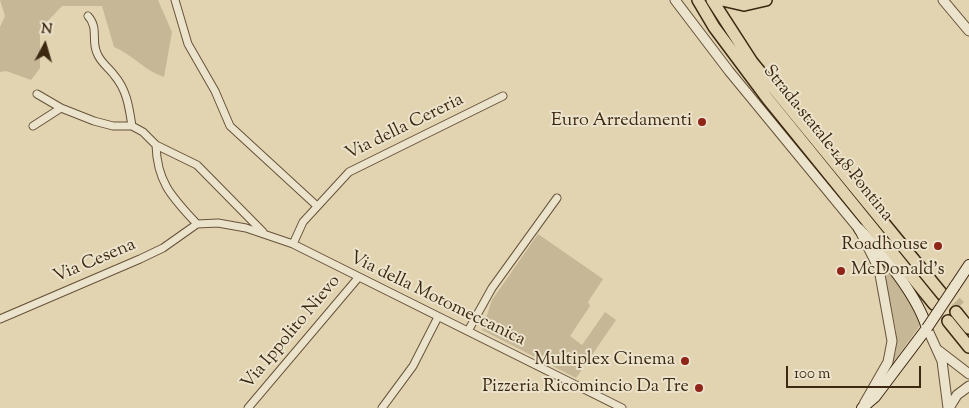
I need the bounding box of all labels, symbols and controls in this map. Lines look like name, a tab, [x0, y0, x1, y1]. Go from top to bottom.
north arrow	[20, 20, 70, 70]
text: N	[40, 20, 53, 41]
street label: Strada statale 148 Pontina	[757, 62, 897, 226]
street label: Via della Cereria	[342, 90, 468, 166]
place label: Euro Arredamenti	[551, 111, 692, 133]
marker: Euro Arredamenti	[696, 116, 708, 128]
street label: Via Cesena	[51, 235, 139, 289]
place label: Roadhouse	[841, 235, 928, 257]
marker: Roadhouse	[932, 240, 944, 252]
street label: Via della Motomeccanica	[346, 248, 528, 352]
place label: McDonald's	[851, 260, 945, 282]
marker: McDonald's	[835, 265, 847, 277]
street label: Via Ippolito Nievo	[238, 272, 346, 394]
place label: Multiplex Cinema	[534, 350, 675, 372]
marker: Multiplex Cinema	[679, 355, 691, 367]
scale bar	[789, 356, 924, 388]
text: 100 m	[794, 364, 830, 385]
place label: Pizzeria Ricomincio Da Tre	[482, 377, 689, 399]
marker: Pizzeria Ricomincio Da Tre	[693, 382, 705, 394]

